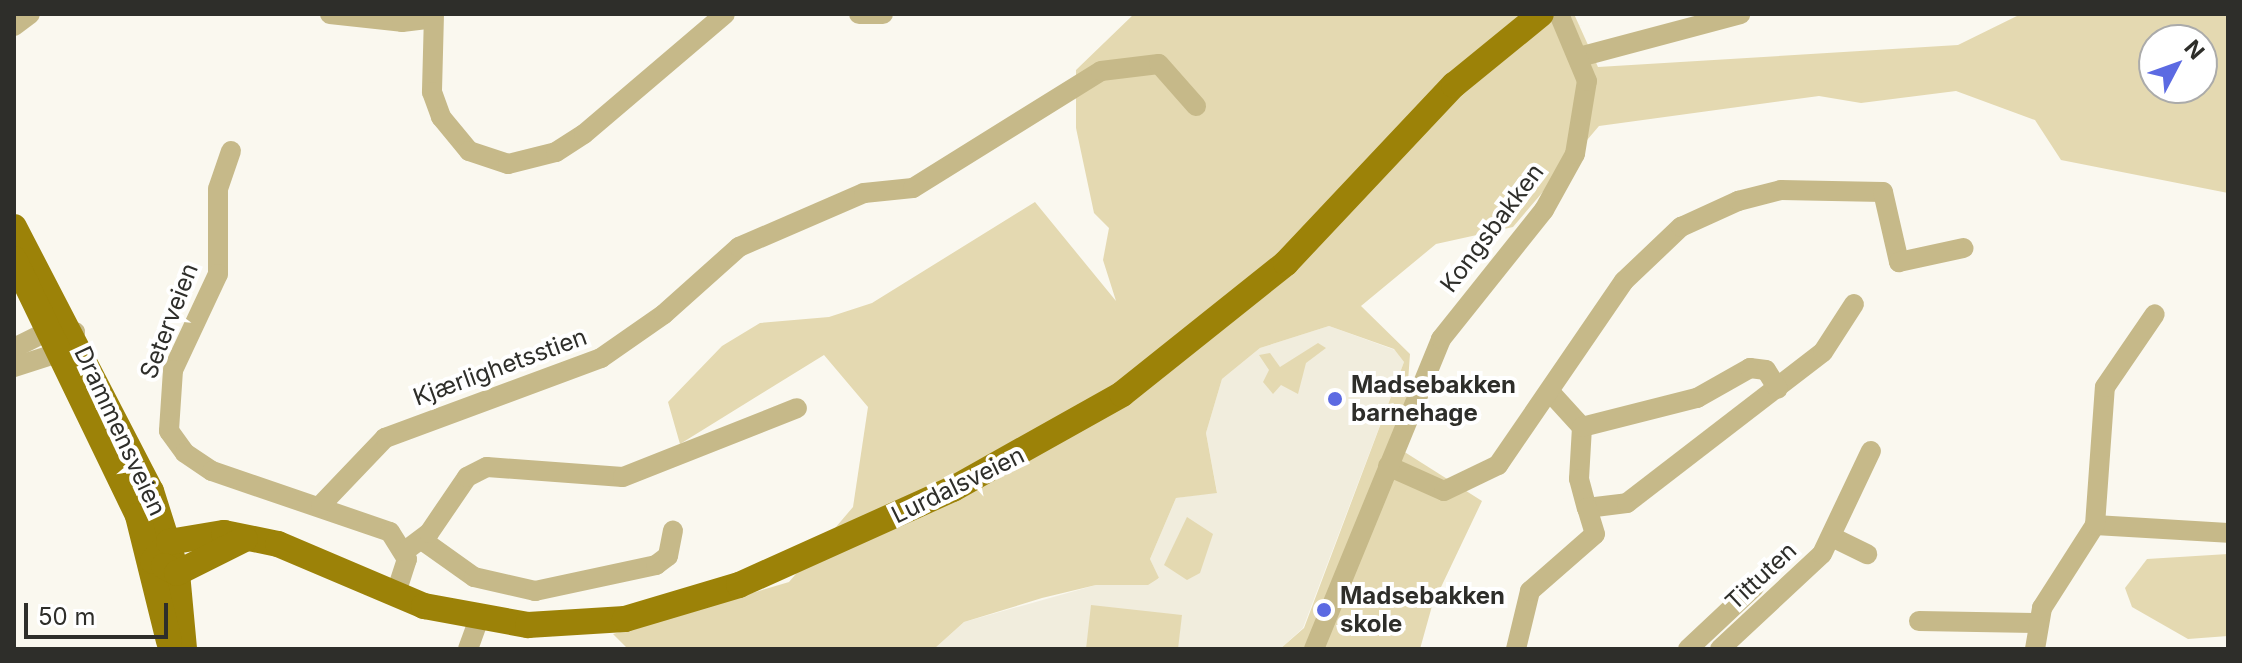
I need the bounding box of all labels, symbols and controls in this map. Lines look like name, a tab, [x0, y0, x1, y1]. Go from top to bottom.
north arrow	[2138, 24, 2218, 104]
text: N	[2179, 35, 2210, 64]
street label: Kongsbakken	[1434, 158, 1550, 298]
street label: Seterveien	[134, 259, 204, 383]
street label: Kjærlighetsstien	[409, 322, 591, 412]
street label: Drammensveien	[68, 342, 172, 520]
place label: Madsebakken barnehage	[1351, 371, 1516, 427]
marker: Madsebakken barnehage	[1326, 390, 1344, 408]
street label: Lurdalsveien	[887, 440, 1029, 530]
street label: Tittuten	[1720, 536, 1802, 616]
place label: Madsebakken skole	[1340, 582, 1505, 638]
scale bar	[28, 587, 172, 637]
marker: Madsebakken skole	[1315, 601, 1333, 619]
text: 50 m	[38, 602, 96, 631]

